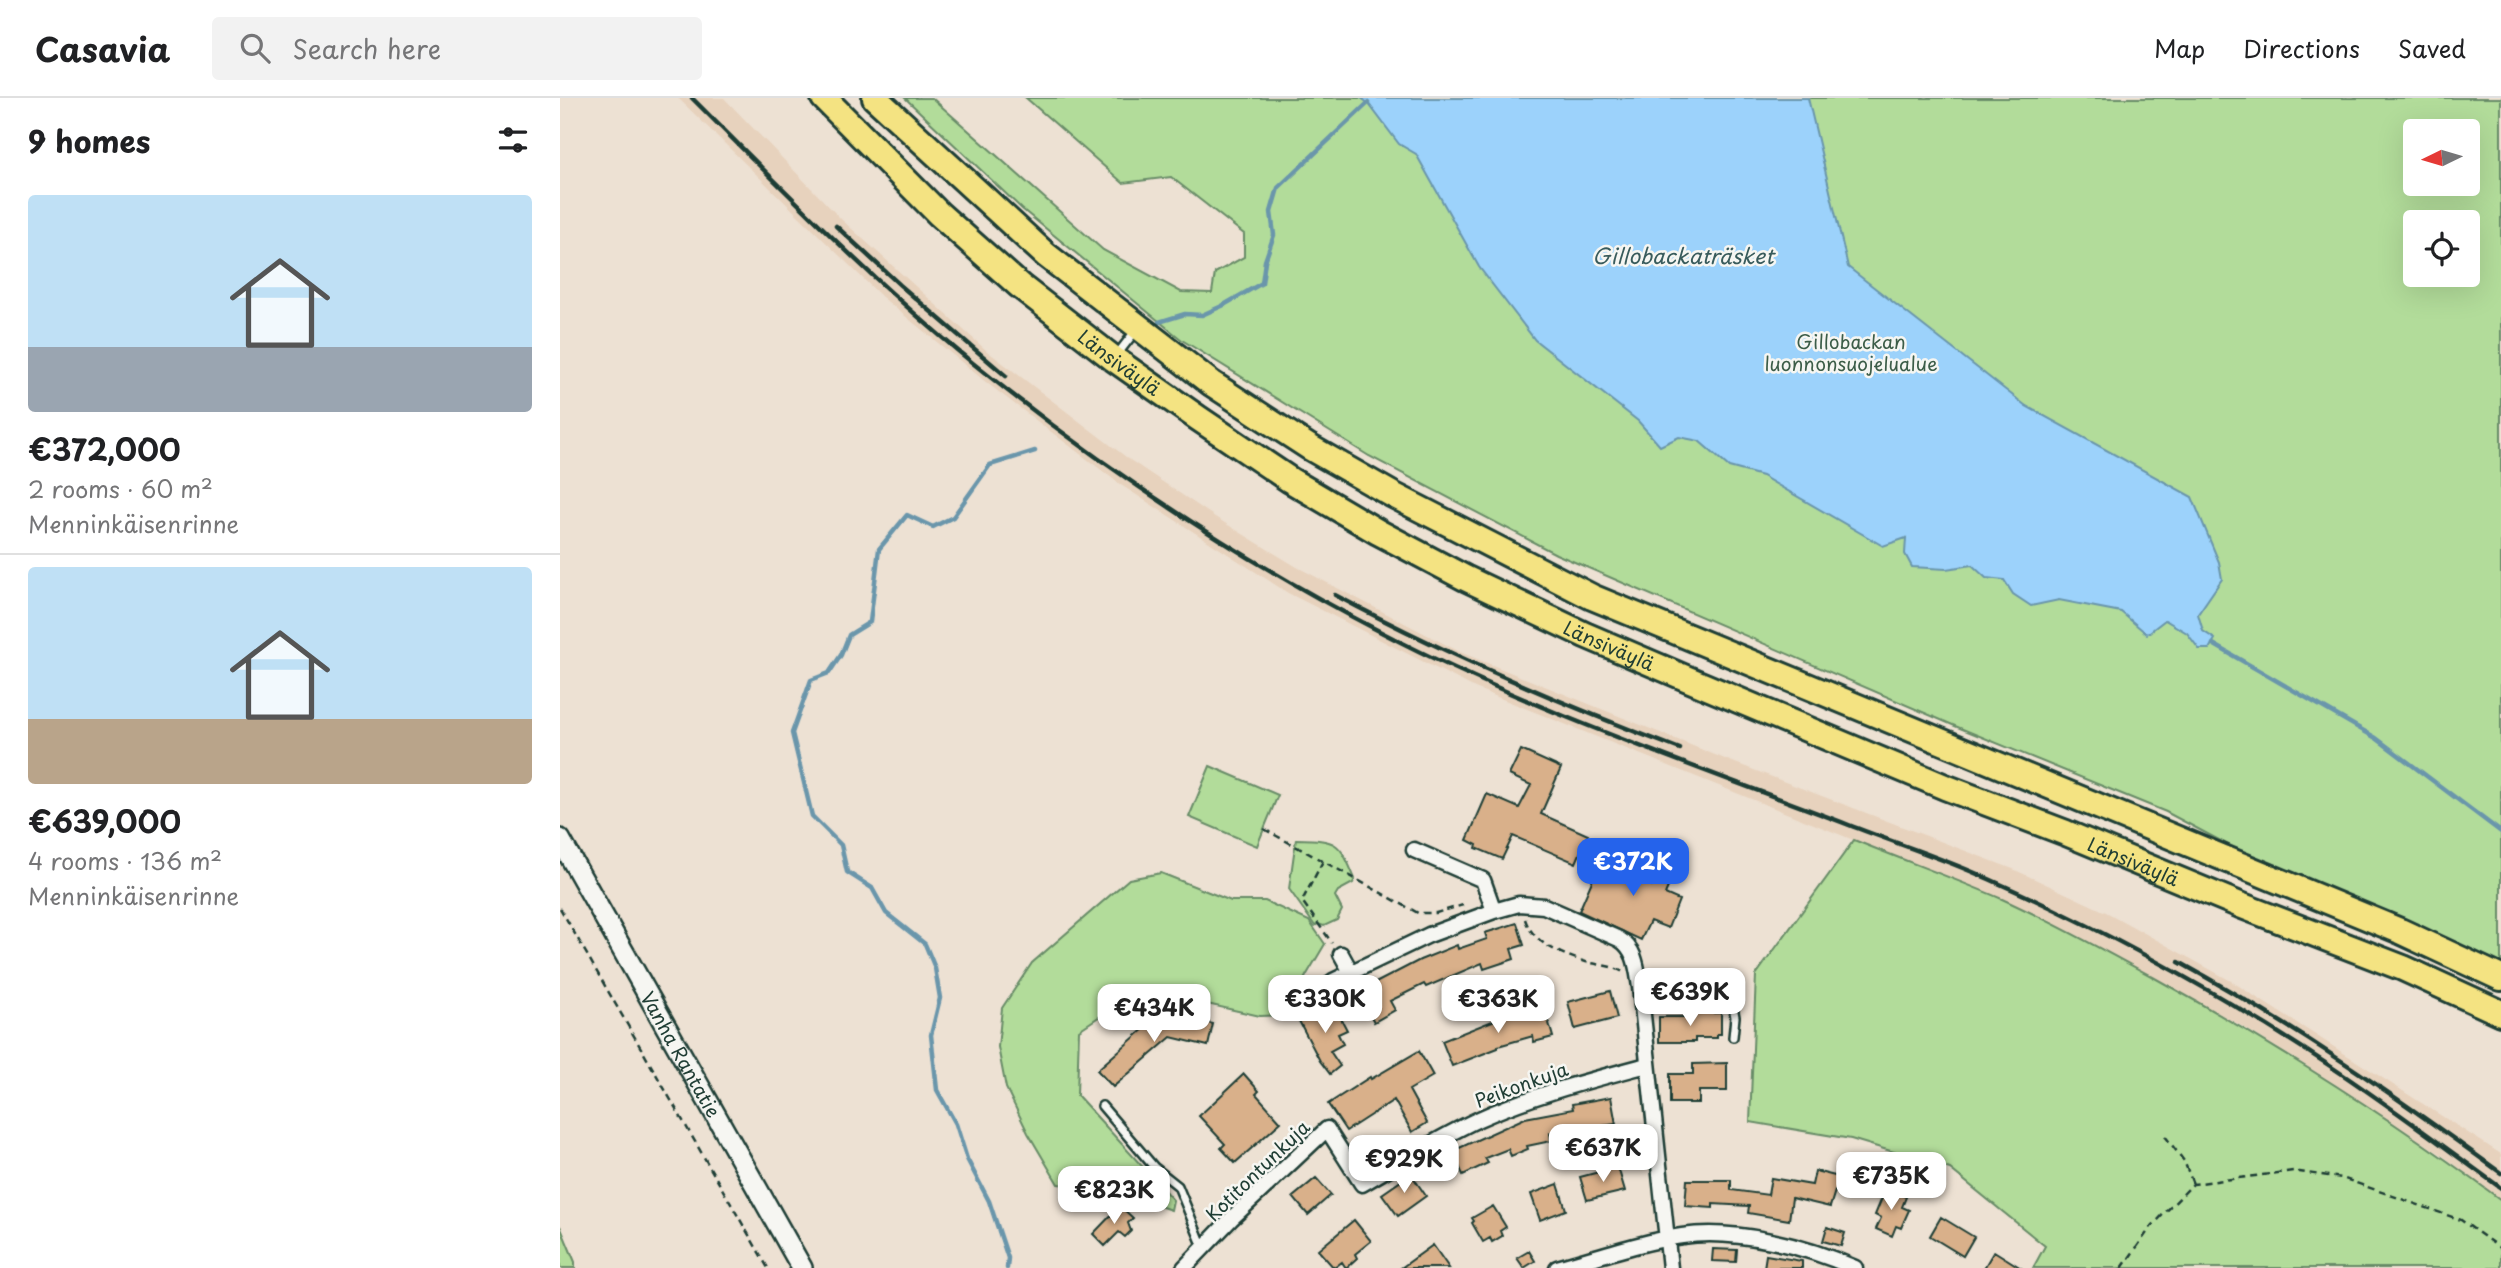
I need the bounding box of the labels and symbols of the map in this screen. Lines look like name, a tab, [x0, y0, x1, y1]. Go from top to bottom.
north arrow	[2403, 119, 2480, 196]
water label: Gillobackaträsket	[1592, 239, 1776, 271]
street label: Länsiväylä	[1072, 322, 1167, 402]
park label: Gillobackan luonnonsuojelualue	[1764, 327, 1938, 377]
street label: Länsiväylä	[1559, 613, 1659, 677]
street label: Länsiväylä	[2083, 830, 2184, 892]
pin: €372K	[1584, 838, 1682, 898]
pin: €639K	[1641, 968, 1739, 1028]
pin: €330K	[1276, 976, 1374, 1035]
pin: €363K	[1449, 976, 1547, 1035]
pin: €434K	[1105, 984, 1203, 1044]
street label: Vanha Rantatie	[635, 986, 728, 1122]
street label: Peikonkuja	[1470, 1054, 1572, 1114]
street label: Kotitontunkuja	[1199, 1113, 1315, 1227]
pin: €637K	[1554, 1124, 1652, 1184]
pin: €929K	[1355, 1136, 1453, 1195]
pin: €735K	[1842, 1152, 1940, 1212]
pin: €823K	[1065, 1166, 1163, 1226]

